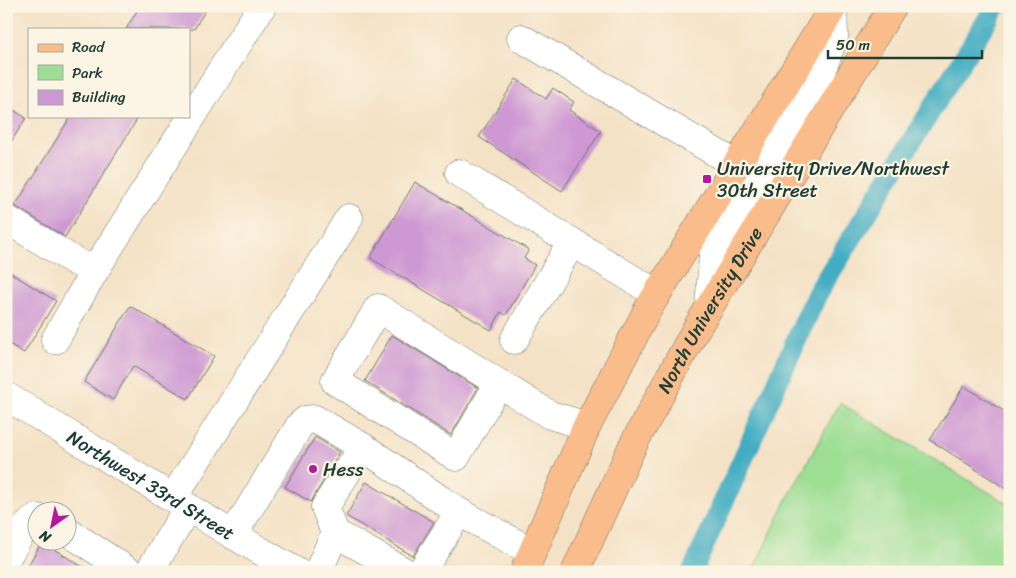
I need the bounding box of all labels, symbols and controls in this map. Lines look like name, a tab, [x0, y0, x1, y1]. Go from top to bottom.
legend	[28, 28, 190, 118]
scale bar	[828, 28, 982, 60]
text: 50 m	[836, 32, 871, 58]
text: Road	[72, 34, 105, 60]
text: Park	[72, 60, 103, 86]
text: Building	[72, 84, 126, 110]
place label: University Drive/Northwest 30th Street	[717, 152, 950, 207]
marker: University Drive/Northwest 30th Street	[701, 173, 713, 185]
street label: North University Drive	[648, 220, 772, 399]
street label: Northwest 33rd Street	[60, 421, 241, 549]
place label: Hess	[323, 453, 364, 486]
marker: Hess	[307, 463, 319, 475]
north arrow	[28, 500, 78, 550]
text: N	[34, 523, 57, 550]

